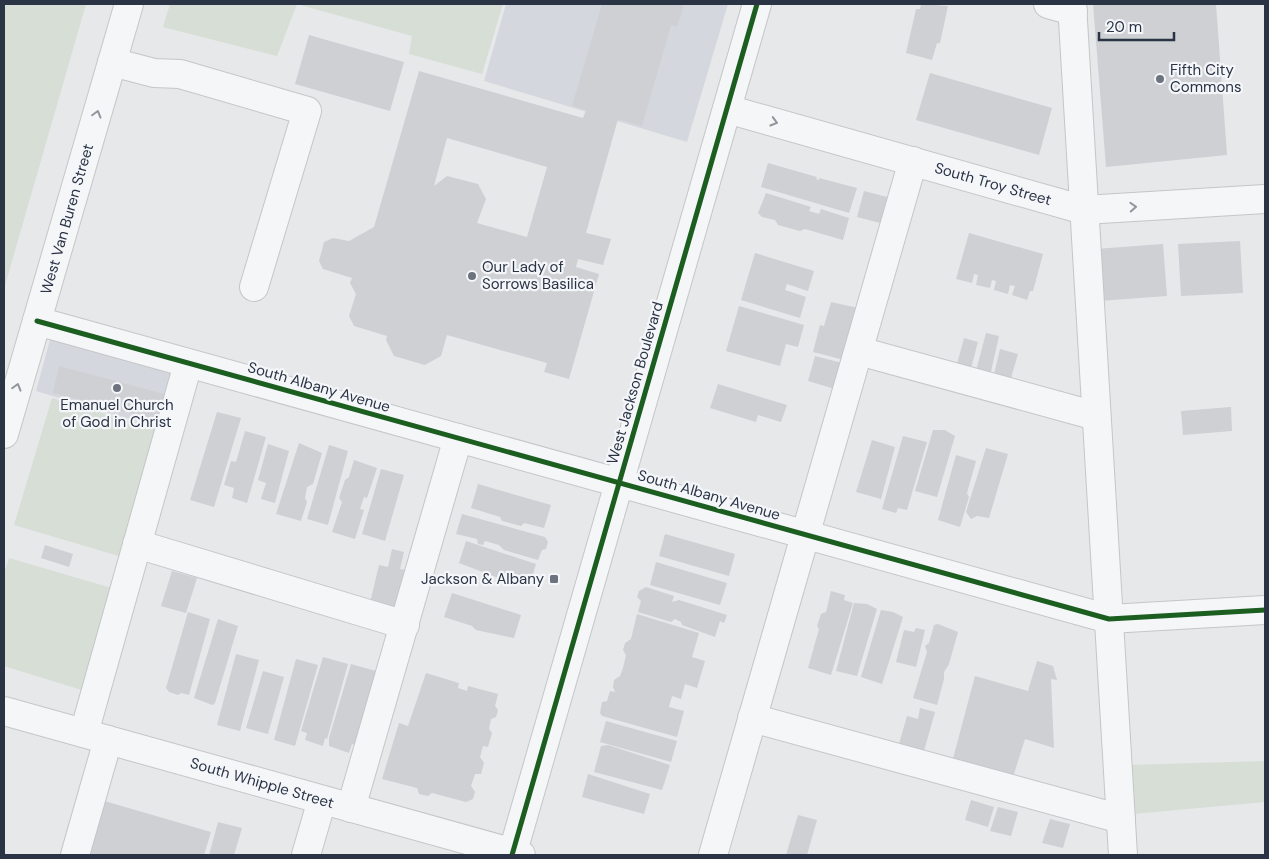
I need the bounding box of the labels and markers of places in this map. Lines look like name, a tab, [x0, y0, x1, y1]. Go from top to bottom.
place label: Fifth City Commons	[1170, 60, 1241, 97]
marker: Fifth City Commons	[1154, 73, 1166, 85]
place label: Our Lady of Sorrows Basilica	[482, 257, 594, 294]
marker: Our Lady of Sorrows Basilica	[466, 270, 478, 282]
marker: Emanuel Church of God in Christ	[111, 382, 123, 394]
place label: Emanuel Church of God in Christ	[60, 395, 174, 432]
place label: Jackson & Albany	[421, 569, 545, 589]
marker: Jackson & Albany	[548, 573, 560, 585]

